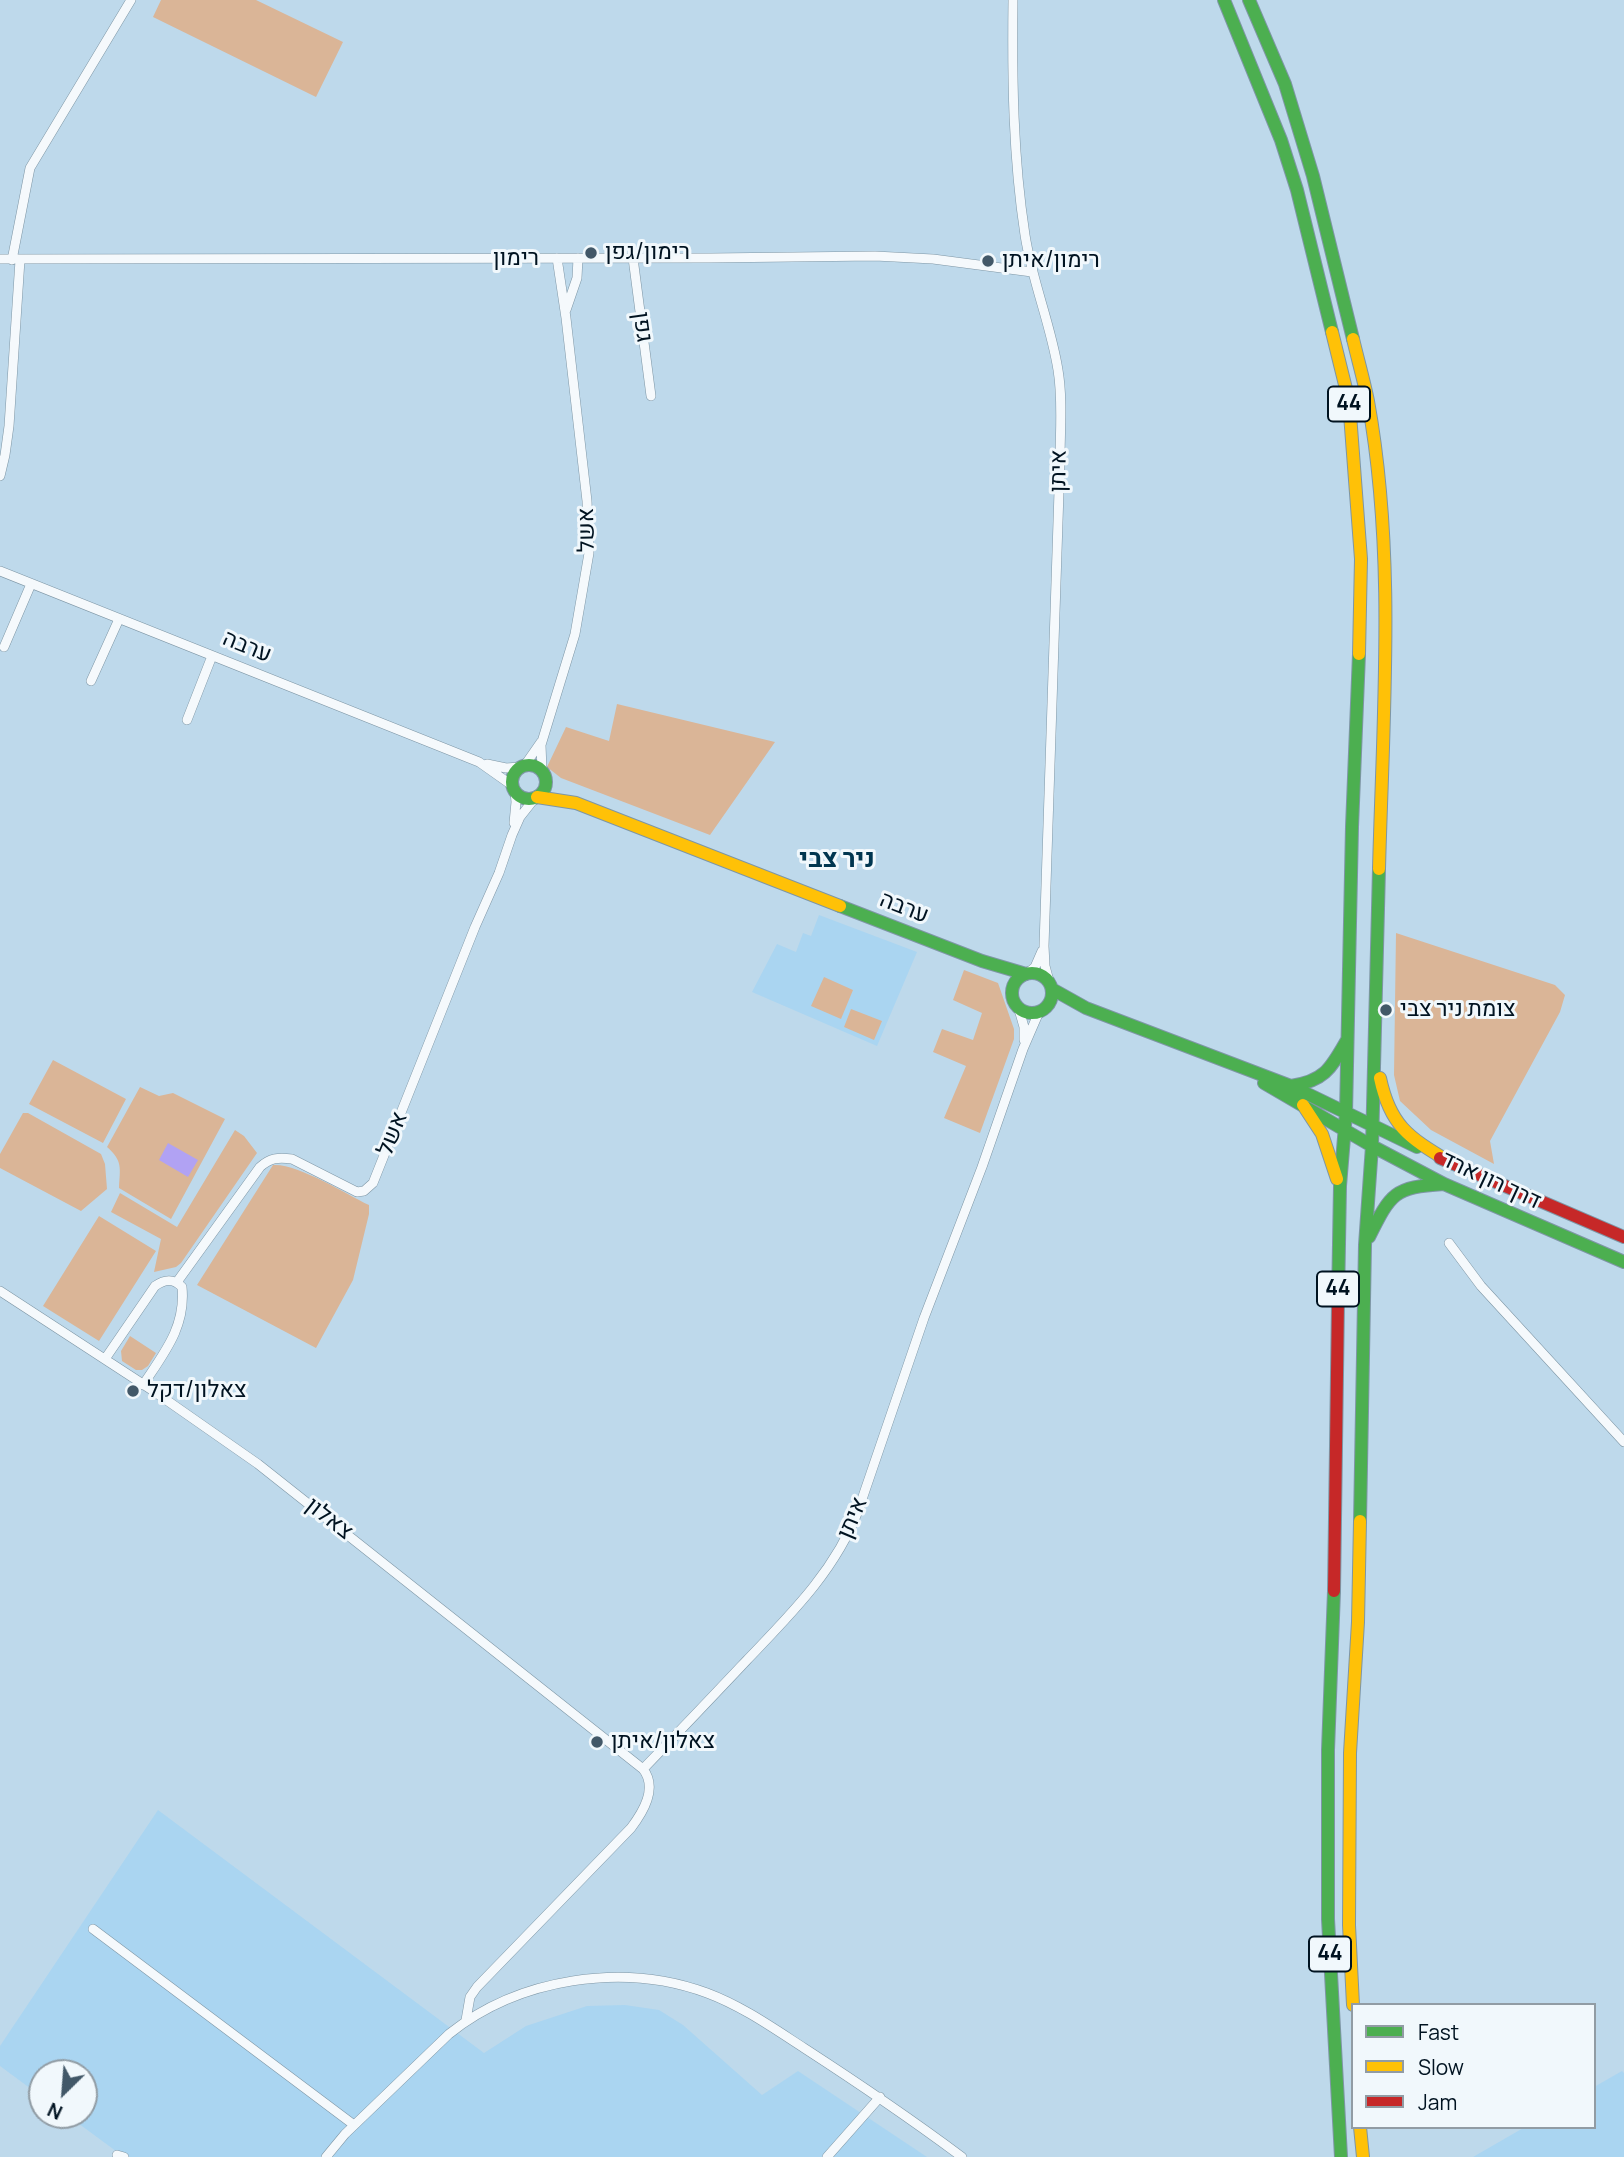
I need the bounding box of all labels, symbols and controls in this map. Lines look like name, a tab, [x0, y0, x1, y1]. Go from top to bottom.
place label: רימון/גפן	[605, 239, 690, 267]
street label: רימון	[493, 245, 539, 273]
marker: רימון/גפן	[583, 245, 599, 261]
place label: רימון/איתן	[1002, 247, 1100, 275]
marker: רימון/איתן	[980, 253, 996, 269]
street label: גפן	[626, 310, 658, 344]
road number: 44	[1328, 386, 1370, 422]
street label: איתן	[1045, 449, 1073, 493]
street label: אשל	[573, 507, 601, 553]
street label: ערבה	[219, 625, 275, 669]
district label: ניר צבי	[799, 844, 875, 876]
street label: ערבה	[876, 886, 932, 930]
place label: צומת ניר צבי	[1400, 996, 1516, 1024]
marker: צומת ניר צבי	[1378, 1002, 1394, 1018]
street label: אשל	[372, 1108, 414, 1160]
street label: דרך רון ארד	[1437, 1146, 1545, 1216]
road number: 44	[1317, 1272, 1359, 1306]
place label: צאלון/דקל	[147, 1377, 247, 1405]
marker: צאלון/דקל	[125, 1383, 141, 1399]
street label: צאלון	[300, 1492, 358, 1546]
street label: איתן	[832, 1493, 874, 1543]
place label: צאלון/איתן	[611, 1728, 715, 1756]
marker: צאלון/איתן	[589, 1734, 605, 1750]
road number: 44	[1309, 1937, 1351, 1972]
legend	[1351, 2003, 1596, 2129]
text: Fast	[1418, 2018, 1459, 2046]
text: Slow	[1418, 2053, 1464, 2081]
north arrow	[28, 2059, 98, 2129]
text: Jam	[1418, 2088, 1457, 2116]
text: N	[43, 2097, 67, 2126]

